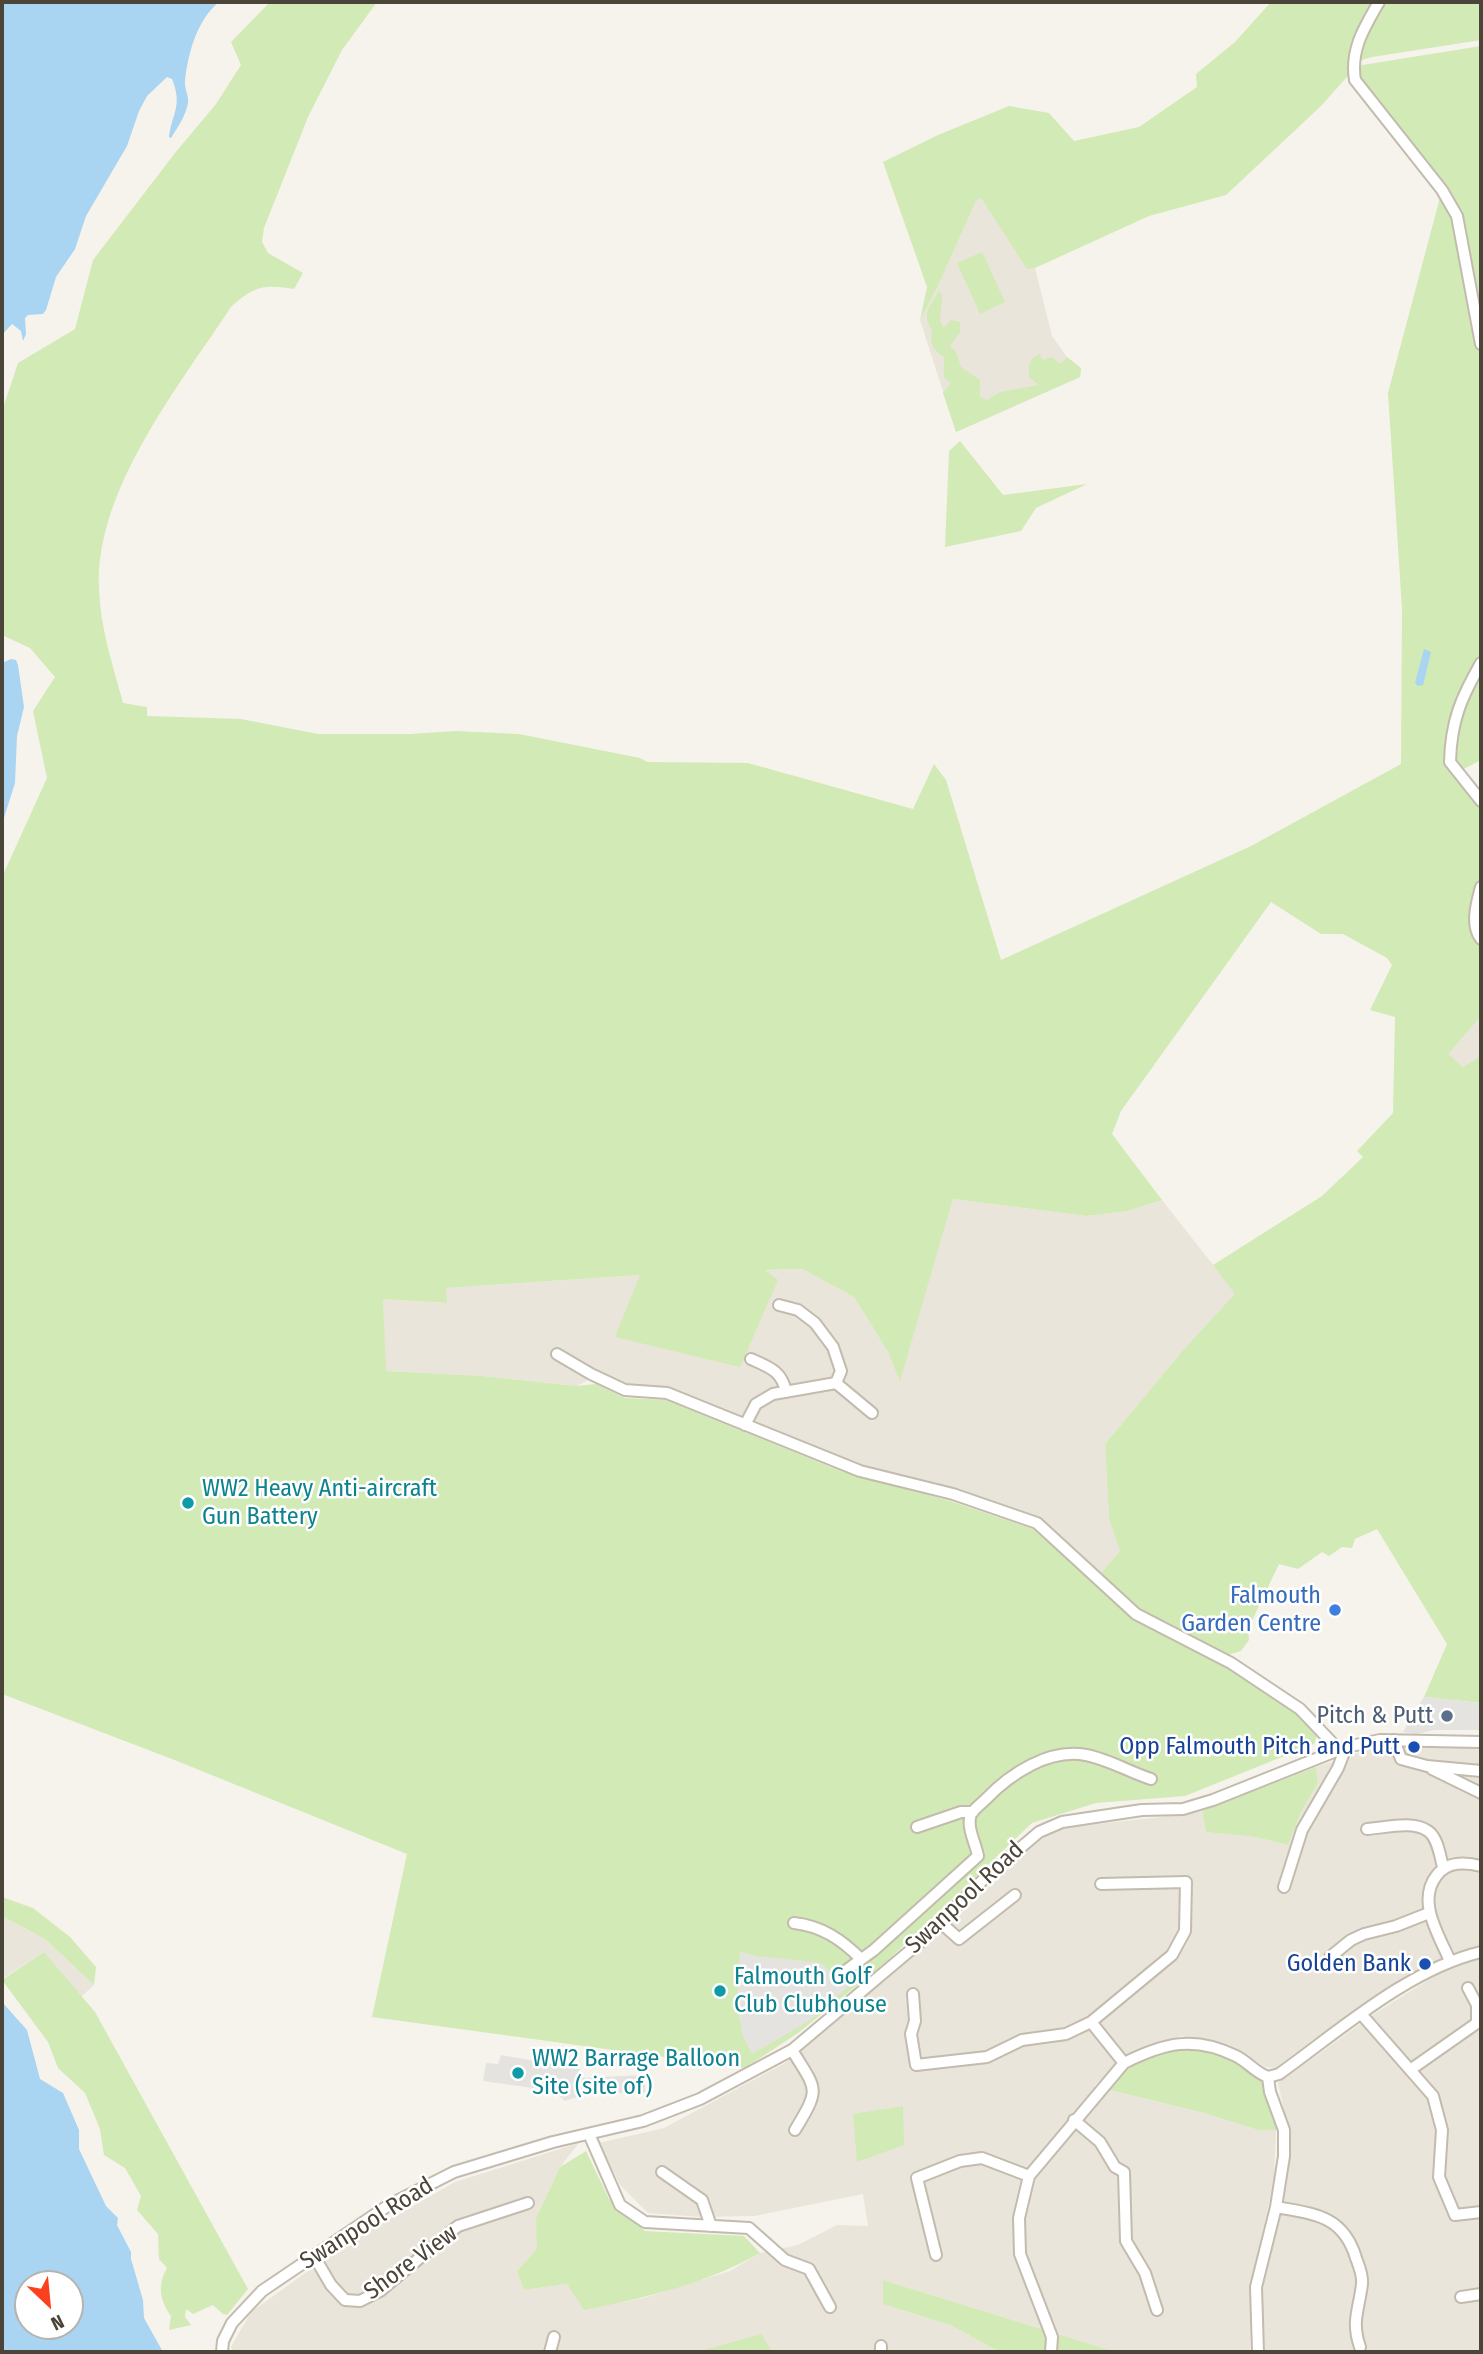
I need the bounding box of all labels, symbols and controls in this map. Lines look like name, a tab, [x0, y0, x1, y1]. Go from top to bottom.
place label: WW2 Heavy Anti-aircraft Gun Battery	[202, 1475, 437, 1531]
marker: WW2 Heavy Anti-aircraft Gun Battery	[180, 1495, 196, 1511]
place label: Falmouth Garden Centre	[1181, 1582, 1321, 1638]
marker: Falmouth Garden Centre	[1327, 1602, 1343, 1618]
place label: Pitch & Putt	[1317, 1702, 1433, 1730]
marker: Pitch & Putt	[1439, 1708, 1455, 1724]
place label: Opp Falmouth Pitch and Putt	[1119, 1733, 1400, 1761]
marker: Opp Falmouth Pitch and Putt	[1406, 1739, 1422, 1755]
street label: Swanpool Road	[900, 1836, 1030, 1960]
place label: Golden Bank	[1287, 1950, 1411, 1978]
marker: Golden Bank	[1417, 1956, 1433, 1972]
place label: Falmouth Golf Club Clubhouse	[734, 1963, 887, 2019]
marker: Falmouth Golf Club Clubhouse	[712, 1983, 728, 1999]
place label: WW2 Barrage Balloon Site (site of)	[532, 2045, 740, 2101]
marker: WW2 Barrage Balloon Site (site of)	[510, 2065, 526, 2081]
street label: Swanpool Road	[295, 2172, 439, 2276]
street label: Shore View	[359, 2220, 463, 2306]
north arrow	[14, 2270, 84, 2340]
text: N	[47, 2310, 68, 2335]

